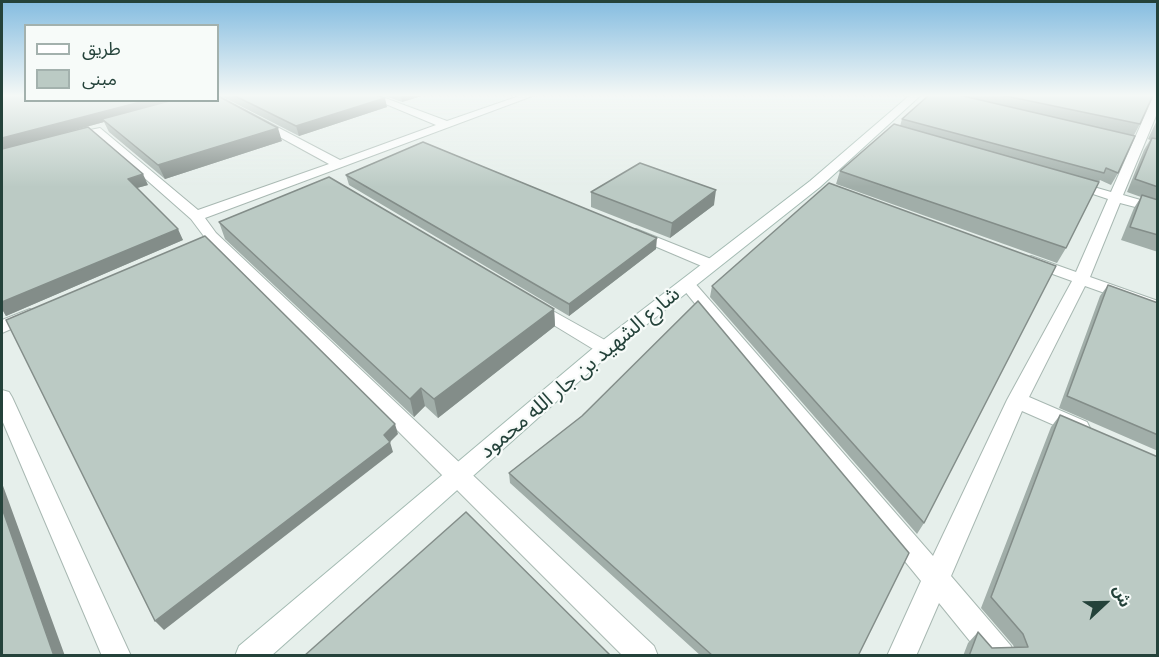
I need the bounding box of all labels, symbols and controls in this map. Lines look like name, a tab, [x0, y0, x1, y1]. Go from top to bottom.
legend	[24, 24, 219, 102]
text: طريق	[82, 38, 121, 60]
text: مبنى	[82, 68, 117, 90]
street label: شارع الشهيد بن جار الله محمود	[475, 282, 685, 464]
north arrow	[1075, 573, 1135, 633]
text: ش	[1109, 582, 1135, 610]

